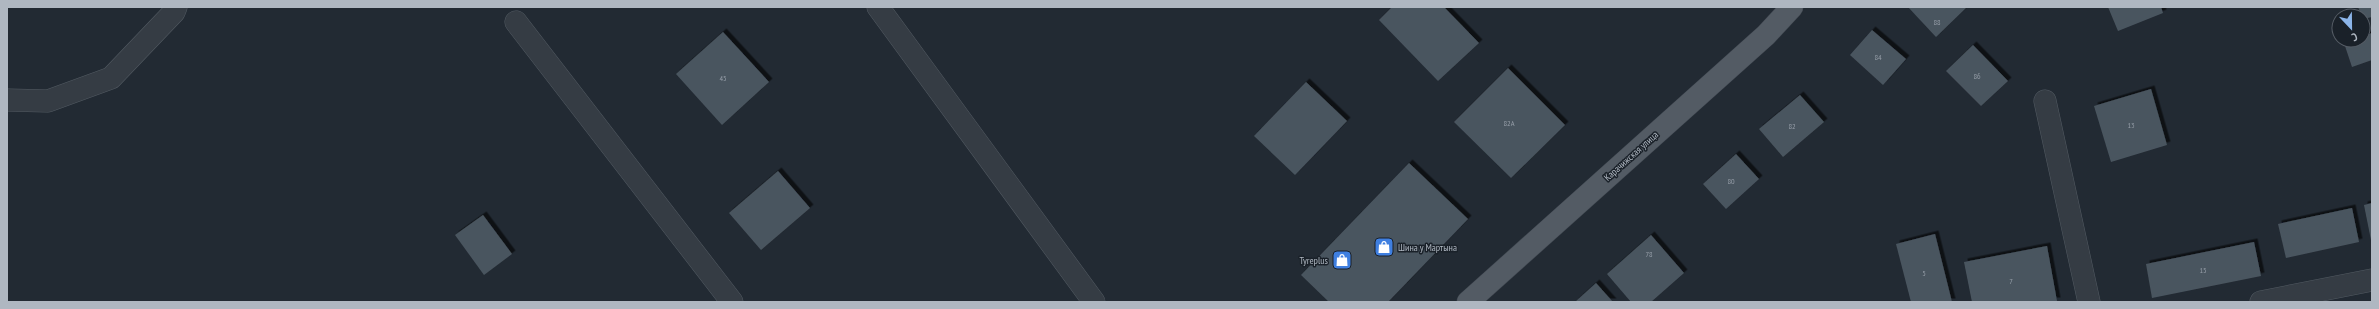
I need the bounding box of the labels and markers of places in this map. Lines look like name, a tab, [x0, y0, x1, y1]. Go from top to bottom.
shop icon: Шина у Мартына	[1373, 236, 1395, 258]
place label: Шина у Мартына	[1398, 241, 1457, 254]
shop icon: Tyreplus	[1331, 249, 1353, 271]
place label: Tyreplus	[1300, 254, 1329, 267]

